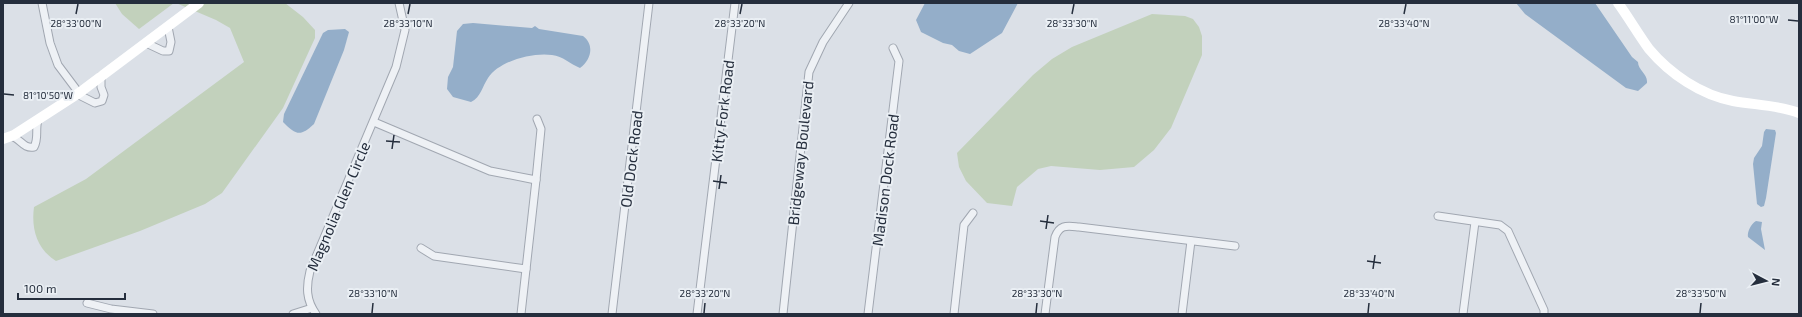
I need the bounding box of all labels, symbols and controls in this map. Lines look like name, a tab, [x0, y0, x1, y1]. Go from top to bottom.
text: 81°11'00"W	[1730, 13, 1779, 25]
text: 28°33'00"N	[50, 17, 102, 29]
text: 28°33'10"N	[383, 17, 433, 29]
text: 28°33'20"N	[715, 17, 765, 29]
text: 28°33'30"N	[1047, 17, 1097, 29]
text: 28°33'40"N	[1378, 17, 1430, 29]
street label: Kitty Fork Road	[707, 59, 737, 163]
street label: Bridgeway Boulevard	[783, 80, 817, 226]
text: 81°10'50"W	[23, 89, 74, 101]
street label: Old Dock Road	[616, 109, 646, 209]
street label: Madison Dock Road	[868, 113, 902, 247]
street label: Magnolia Glen Circle	[303, 139, 373, 273]
north arrow	[1746, 261, 1786, 301]
scale bar	[18, 275, 125, 301]
text: N	[1769, 278, 1783, 287]
text: 100 m	[24, 281, 56, 295]
text: 28°33'10"N	[348, 287, 398, 299]
text: 28°33'20"N	[680, 287, 730, 299]
text: 28°33'30"N	[1012, 287, 1062, 299]
text: 28°33'40"N	[1343, 287, 1395, 299]
text: 28°33'50"N	[1676, 287, 1726, 299]

